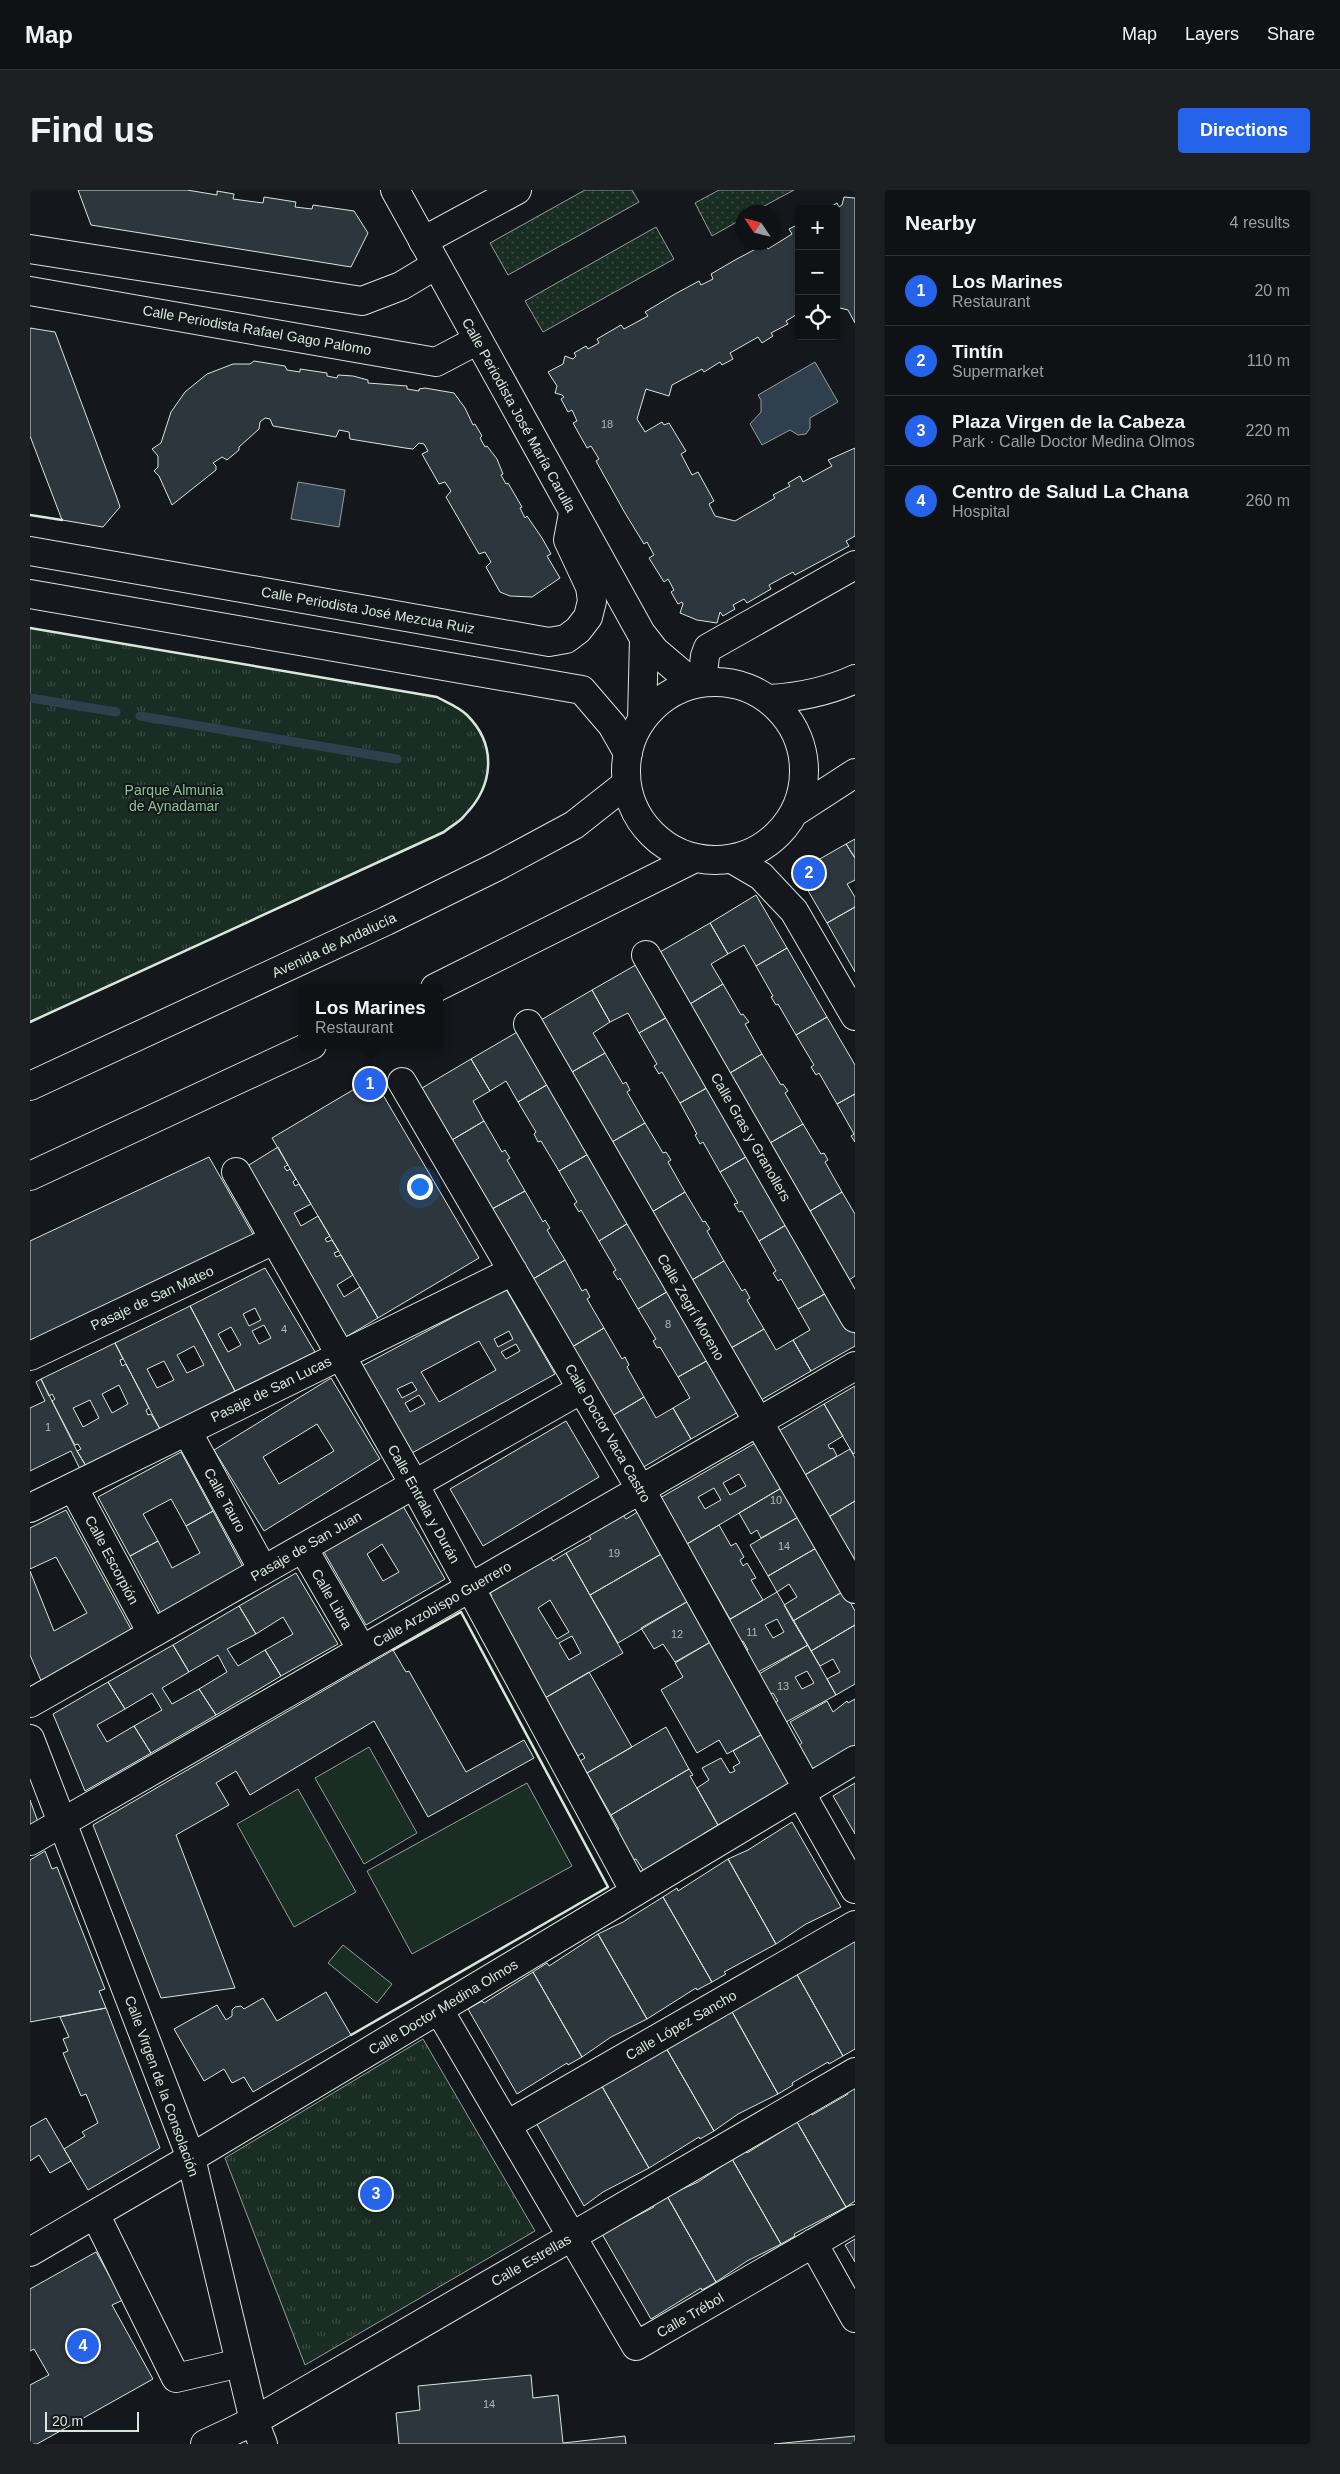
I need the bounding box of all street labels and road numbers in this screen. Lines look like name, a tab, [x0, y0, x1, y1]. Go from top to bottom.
street label: Calle Periodista Rafael Gago Palomo	[141, 302, 373, 358]
street label: Calle Periodista José María Carulla	[459, 315, 579, 515]
street label: Calle Periodista José Mezcua Ruiz	[260, 583, 476, 637]
street label: Avenida de Andalucía	[269, 909, 399, 981]
street label: Calle Gras y Granollers	[708, 1070, 794, 1204]
street label: Calle Zegrí Moreno	[654, 1251, 728, 1363]
street label: Pasaje de San Mateo	[88, 1262, 216, 1334]
street label: Pasaje de San Lucas	[208, 1353, 334, 1425]
street label: Calle Doctor Vaca Castro	[562, 1361, 654, 1505]
street label: Calle Entrala y Durán	[385, 1442, 463, 1566]
street label: Calle Tauro	[201, 1465, 249, 1535]
street label: Pasaje de San Juan	[248, 1508, 364, 1584]
street label: Calle Escorpión	[82, 1513, 142, 1607]
street label: Calle Arzobispo Guerrero	[370, 1558, 514, 1650]
street label: Calle Libra	[308, 1566, 356, 1632]
street label: Calle Doctor Medina Olmos	[366, 1956, 520, 2058]
street label: Calle López Sancho	[623, 1987, 739, 2063]
street label: Calle Virgen de la Consolación	[122, 1993, 202, 2179]
street label: Calle Estrellas	[488, 2231, 574, 2289]
street label: Calle Trébol	[654, 2289, 726, 2341]

